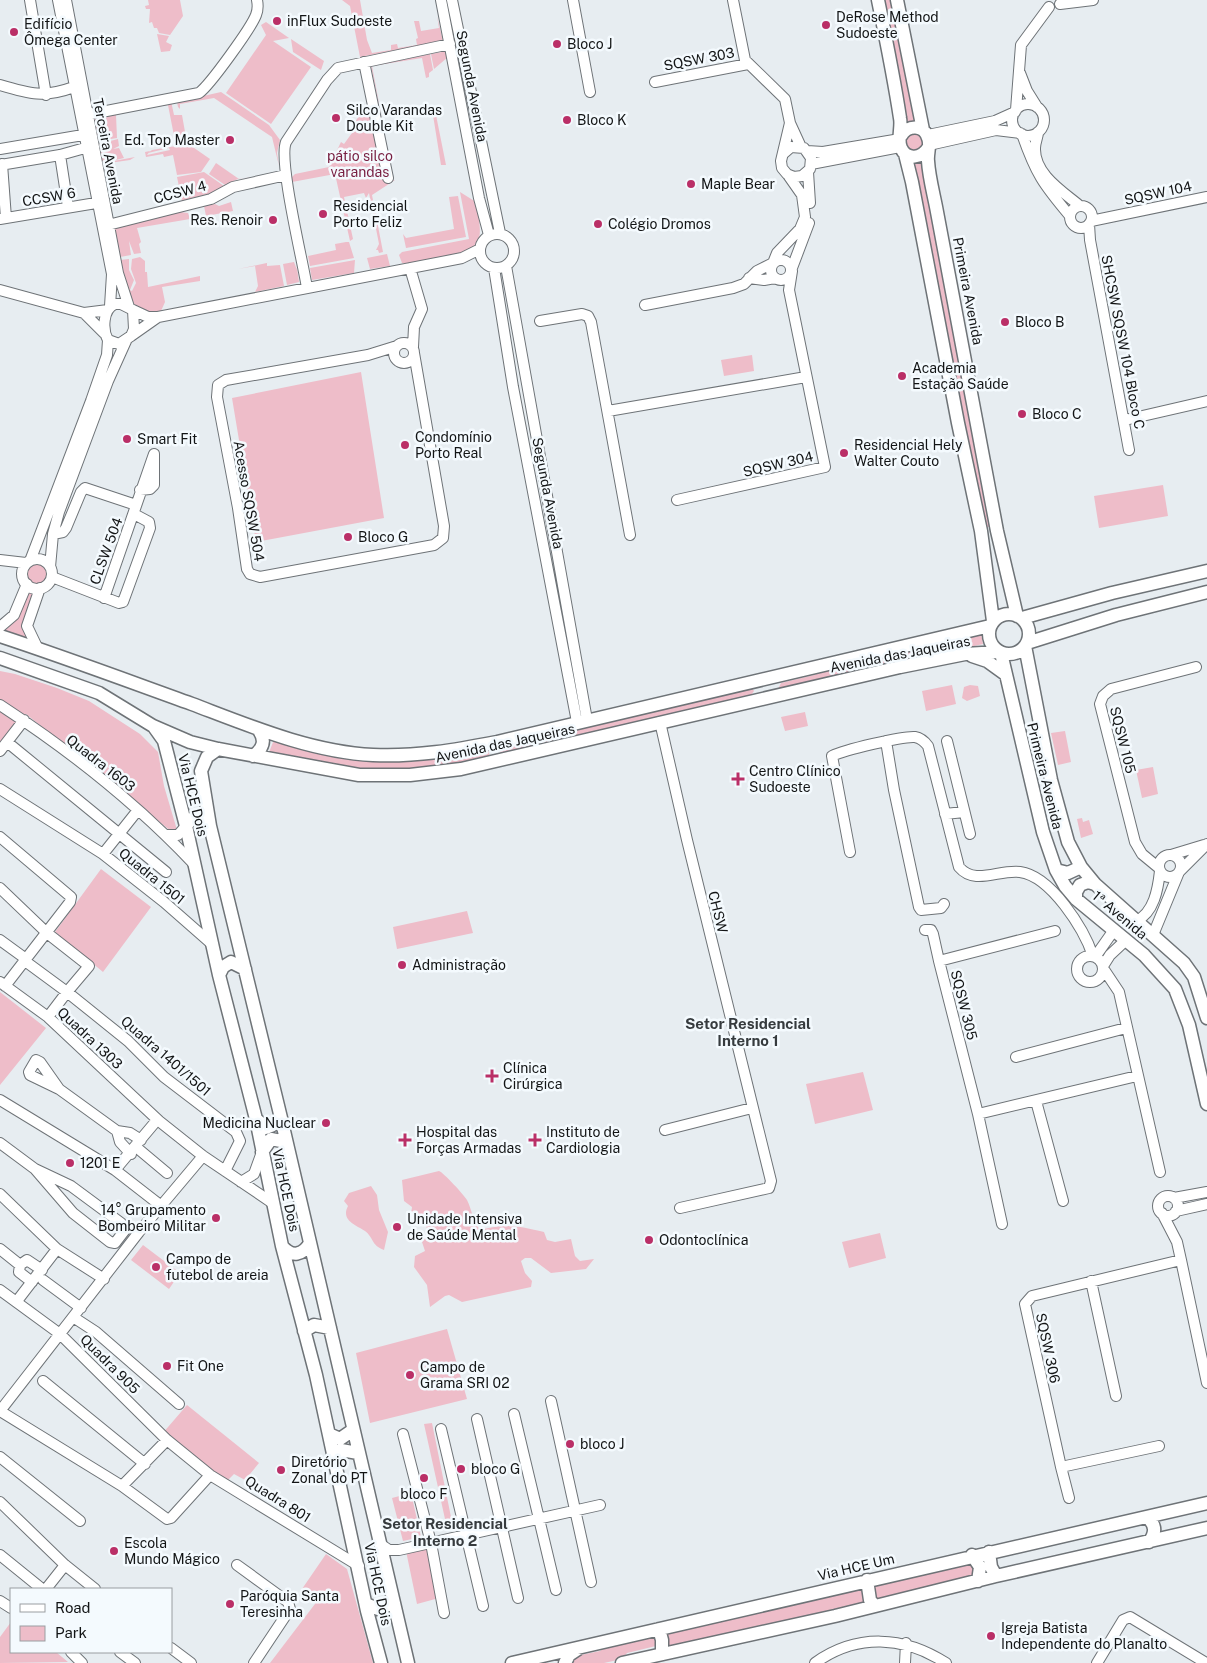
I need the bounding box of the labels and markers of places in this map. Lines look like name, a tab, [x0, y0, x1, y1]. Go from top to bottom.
place label: DeRose Method Sudoeste	[836, 9, 939, 41]
place label: inFlux Sudoeste	[287, 13, 392, 29]
marker: inFlux Sudoeste	[271, 15, 283, 27]
place label: Edifício Ômega Center	[24, 16, 118, 48]
marker: DeRose Method Sudoeste	[820, 19, 832, 31]
marker: Edifício Ômega Center	[8, 26, 20, 38]
place label: Bloco J	[567, 36, 612, 52]
marker: Bloco J	[551, 38, 563, 50]
place label: Silco Varandas Double Kit	[346, 102, 442, 134]
marker: Silco Varandas Double Kit	[330, 112, 342, 124]
place label: Bloco K	[577, 112, 627, 128]
marker: Bloco K	[561, 114, 573, 126]
place label: Ed. Top Master	[124, 132, 220, 148]
marker: Ed. Top Master	[224, 134, 236, 146]
place label: Maple Bear	[701, 176, 775, 192]
marker: Maple Bear	[685, 178, 697, 190]
place label: Residencial Porto Feliz	[333, 198, 408, 230]
marker: Residencial Porto Feliz	[317, 208, 329, 220]
place label: Res. Renoir	[190, 212, 263, 228]
marker: Res. Renoir	[267, 214, 279, 226]
place label: Colégio Dromos	[608, 216, 711, 232]
marker: Colégio Dromos	[592, 218, 604, 230]
place label: Bloco B	[1015, 314, 1064, 330]
marker: Bloco B	[999, 316, 1011, 328]
place label: Academia Estação Saúde	[912, 360, 1009, 392]
marker: Academia Estação Saúde	[896, 370, 908, 382]
place label: Bloco C	[1032, 406, 1082, 422]
marker: Bloco C	[1016, 408, 1028, 420]
place label: Condomínio Porto Real	[415, 429, 492, 461]
place label: Smart Fit	[137, 431, 198, 447]
marker: Smart Fit	[121, 433, 133, 445]
place label: Residencial Hely Walter Couto	[854, 437, 963, 469]
marker: Condomínio Porto Real	[399, 439, 411, 451]
marker: Residencial Hely Walter Couto	[838, 447, 850, 459]
place label: Bloco G	[358, 529, 408, 545]
marker: Bloco G	[342, 531, 354, 543]
place label: Centro Clínico Sudoeste	[749, 763, 841, 795]
marker: Centro Clínico Sudoeste	[731, 772, 745, 786]
place label: Administração	[412, 957, 506, 973]
marker: Administração	[396, 959, 408, 971]
place label: Clínica Cirúrgica	[503, 1060, 563, 1092]
marker: Clínica Cirúrgica	[485, 1069, 499, 1083]
place label: Medicina Nuclear	[202, 1115, 316, 1131]
marker: Medicina Nuclear	[320, 1117, 332, 1129]
place label: Hospital das Forças Armadas	[416, 1124, 521, 1156]
place label: Instituto de Cardiologia	[546, 1124, 620, 1156]
marker: Hospital das Forças Armadas	[398, 1133, 412, 1147]
marker: Instituto de Cardiologia	[528, 1133, 542, 1147]
place label: 1201 E	[80, 1155, 120, 1171]
marker: 1201 E	[64, 1157, 76, 1169]
place label: 14° Grupamento Bombeiro Militar	[98, 1202, 206, 1234]
place label: Unidade Intensiva de Saúde Mental	[407, 1211, 522, 1243]
marker: 14° Grupamento Bombeiro Militar	[210, 1212, 222, 1224]
marker: Unidade Intensiva de Saúde Mental	[391, 1221, 403, 1233]
place label: Odontoclínica	[659, 1232, 748, 1248]
marker: Odontoclínica	[643, 1234, 655, 1246]
place label: Campo de futebol de areia	[166, 1251, 268, 1283]
marker: Campo de futebol de areia	[150, 1261, 162, 1273]
place label: Fit One	[177, 1358, 224, 1374]
place label: Campo de Grama SRI 02	[420, 1359, 510, 1391]
marker: Fit One	[161, 1360, 173, 1372]
marker: Campo de Grama SRI 02	[404, 1369, 416, 1381]
place label: bloco J	[580, 1436, 624, 1452]
marker: bloco J	[564, 1438, 576, 1450]
place label: Diretório Zonal do PT	[291, 1454, 368, 1486]
place label: bloco G	[471, 1461, 520, 1477]
marker: bloco G	[455, 1463, 467, 1475]
marker: Diretório Zonal do PT	[275, 1464, 287, 1476]
marker: bloco F	[418, 1472, 430, 1484]
place label: bloco F	[400, 1486, 448, 1502]
place label: Escola Mundo Mágico	[124, 1535, 220, 1567]
marker: Escola Mundo Mágico	[108, 1545, 120, 1557]
place label: Paróquia Santa Teresinha	[240, 1588, 339, 1620]
marker: Paróquia Santa Teresinha	[224, 1598, 236, 1610]
place label: Igreja Batista Independente do Planalto	[1001, 1620, 1167, 1652]
marker: Igreja Batista Independente do Planalto	[985, 1630, 997, 1642]

